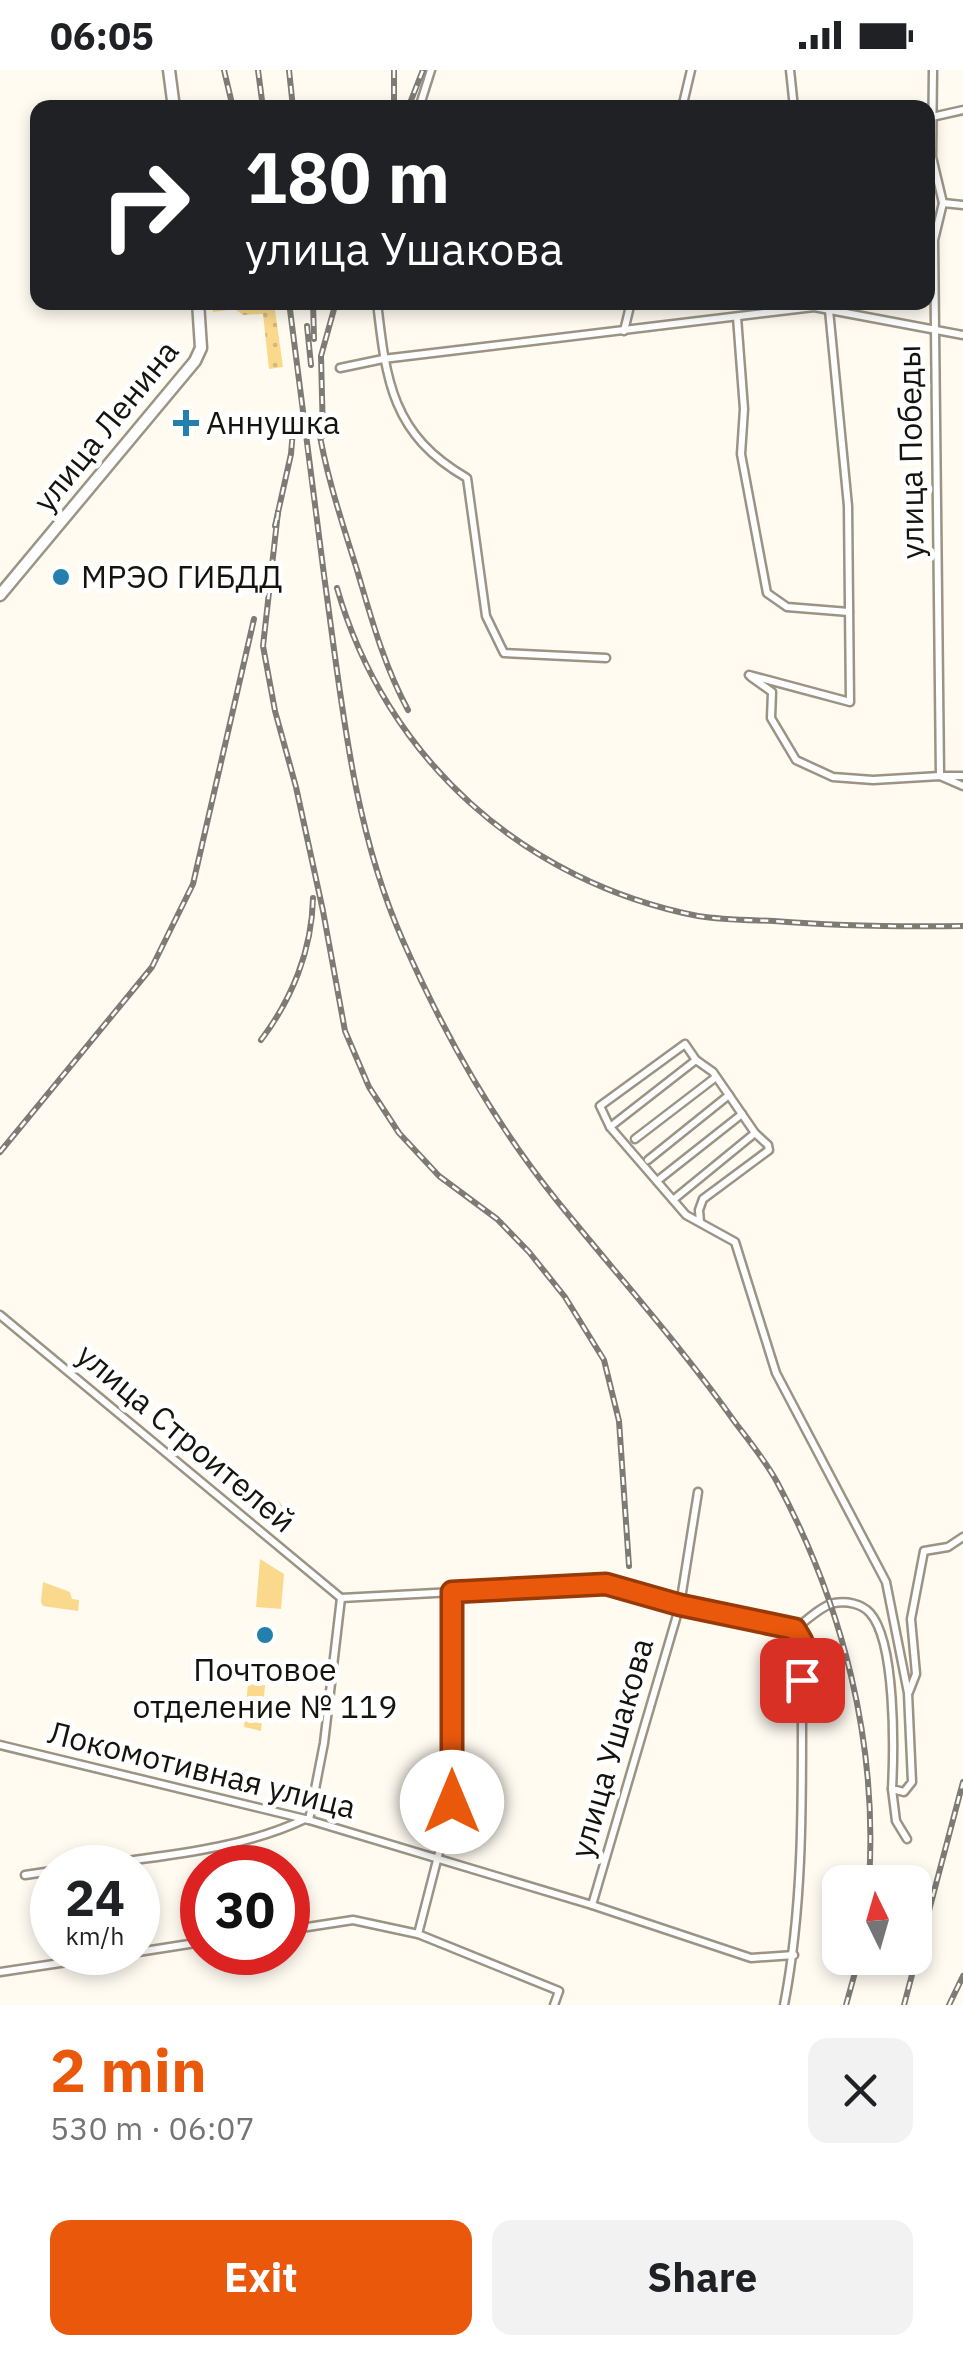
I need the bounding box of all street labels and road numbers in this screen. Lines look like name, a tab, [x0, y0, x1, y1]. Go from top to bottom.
street label: улица Ленина	[23, 331, 187, 520]
street label: улица Победы	[887, 344, 933, 560]
street label: улица Строителей	[69, 1333, 305, 1541]
street label: улица Ушакова	[560, 1633, 662, 1862]
street label: Локомотивная улица	[44, 1710, 360, 1828]

